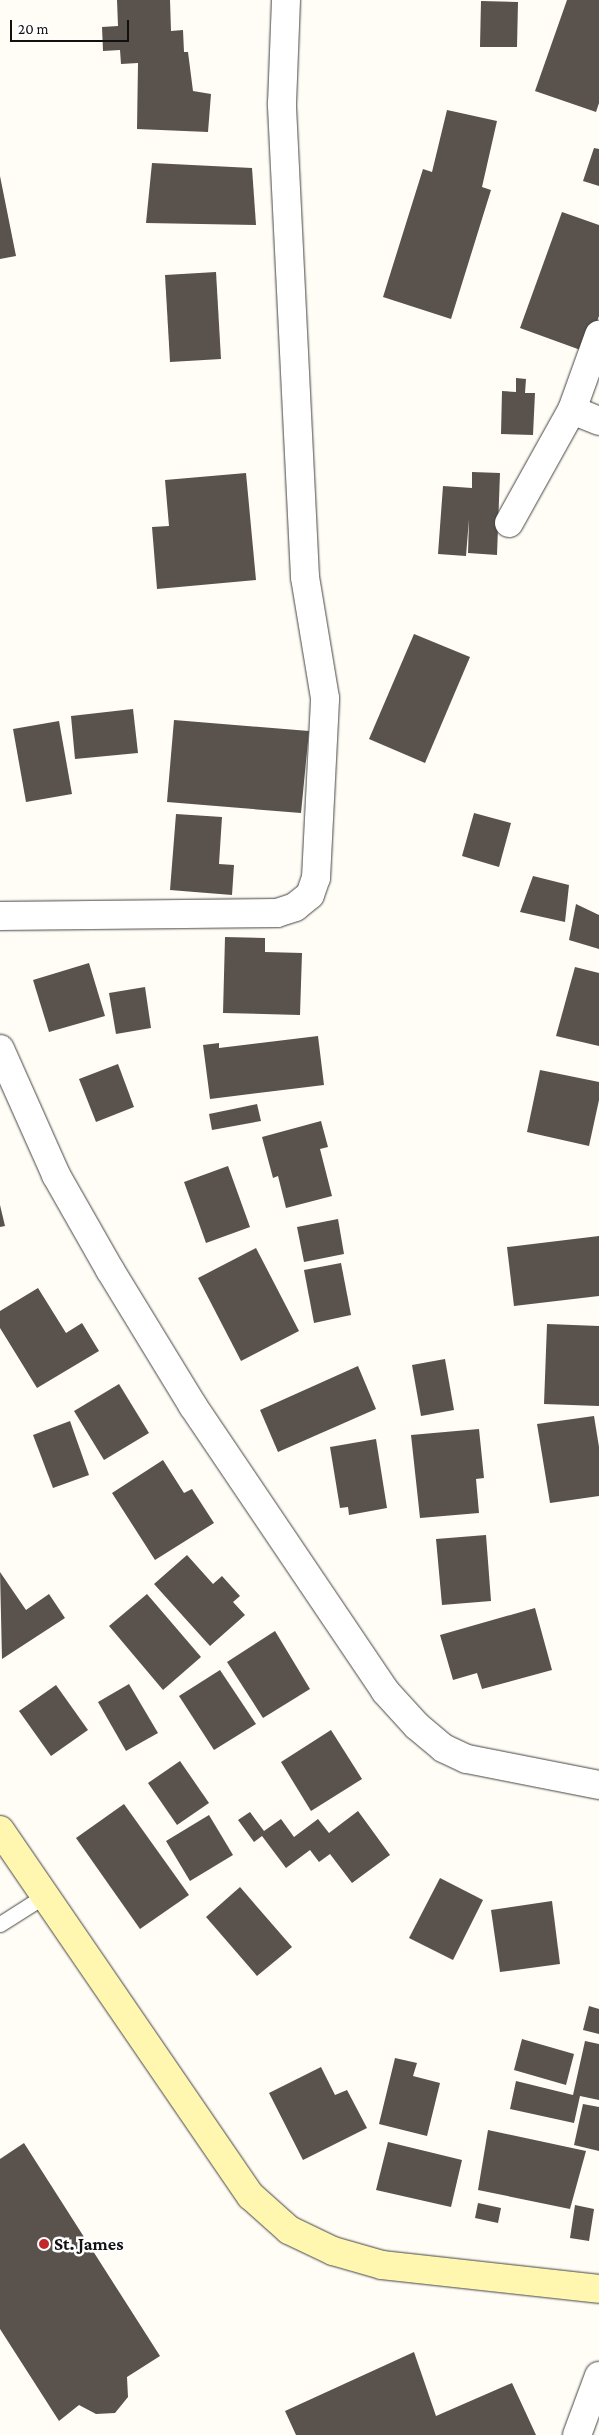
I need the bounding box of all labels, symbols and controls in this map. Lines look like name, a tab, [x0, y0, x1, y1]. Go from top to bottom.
scale bar	[12, 10, 131, 42]
text: 20 m	[18, 21, 49, 37]
place label: St. James	[54, 2233, 124, 2255]
marker: St. James	[38, 2238, 50, 2250]

